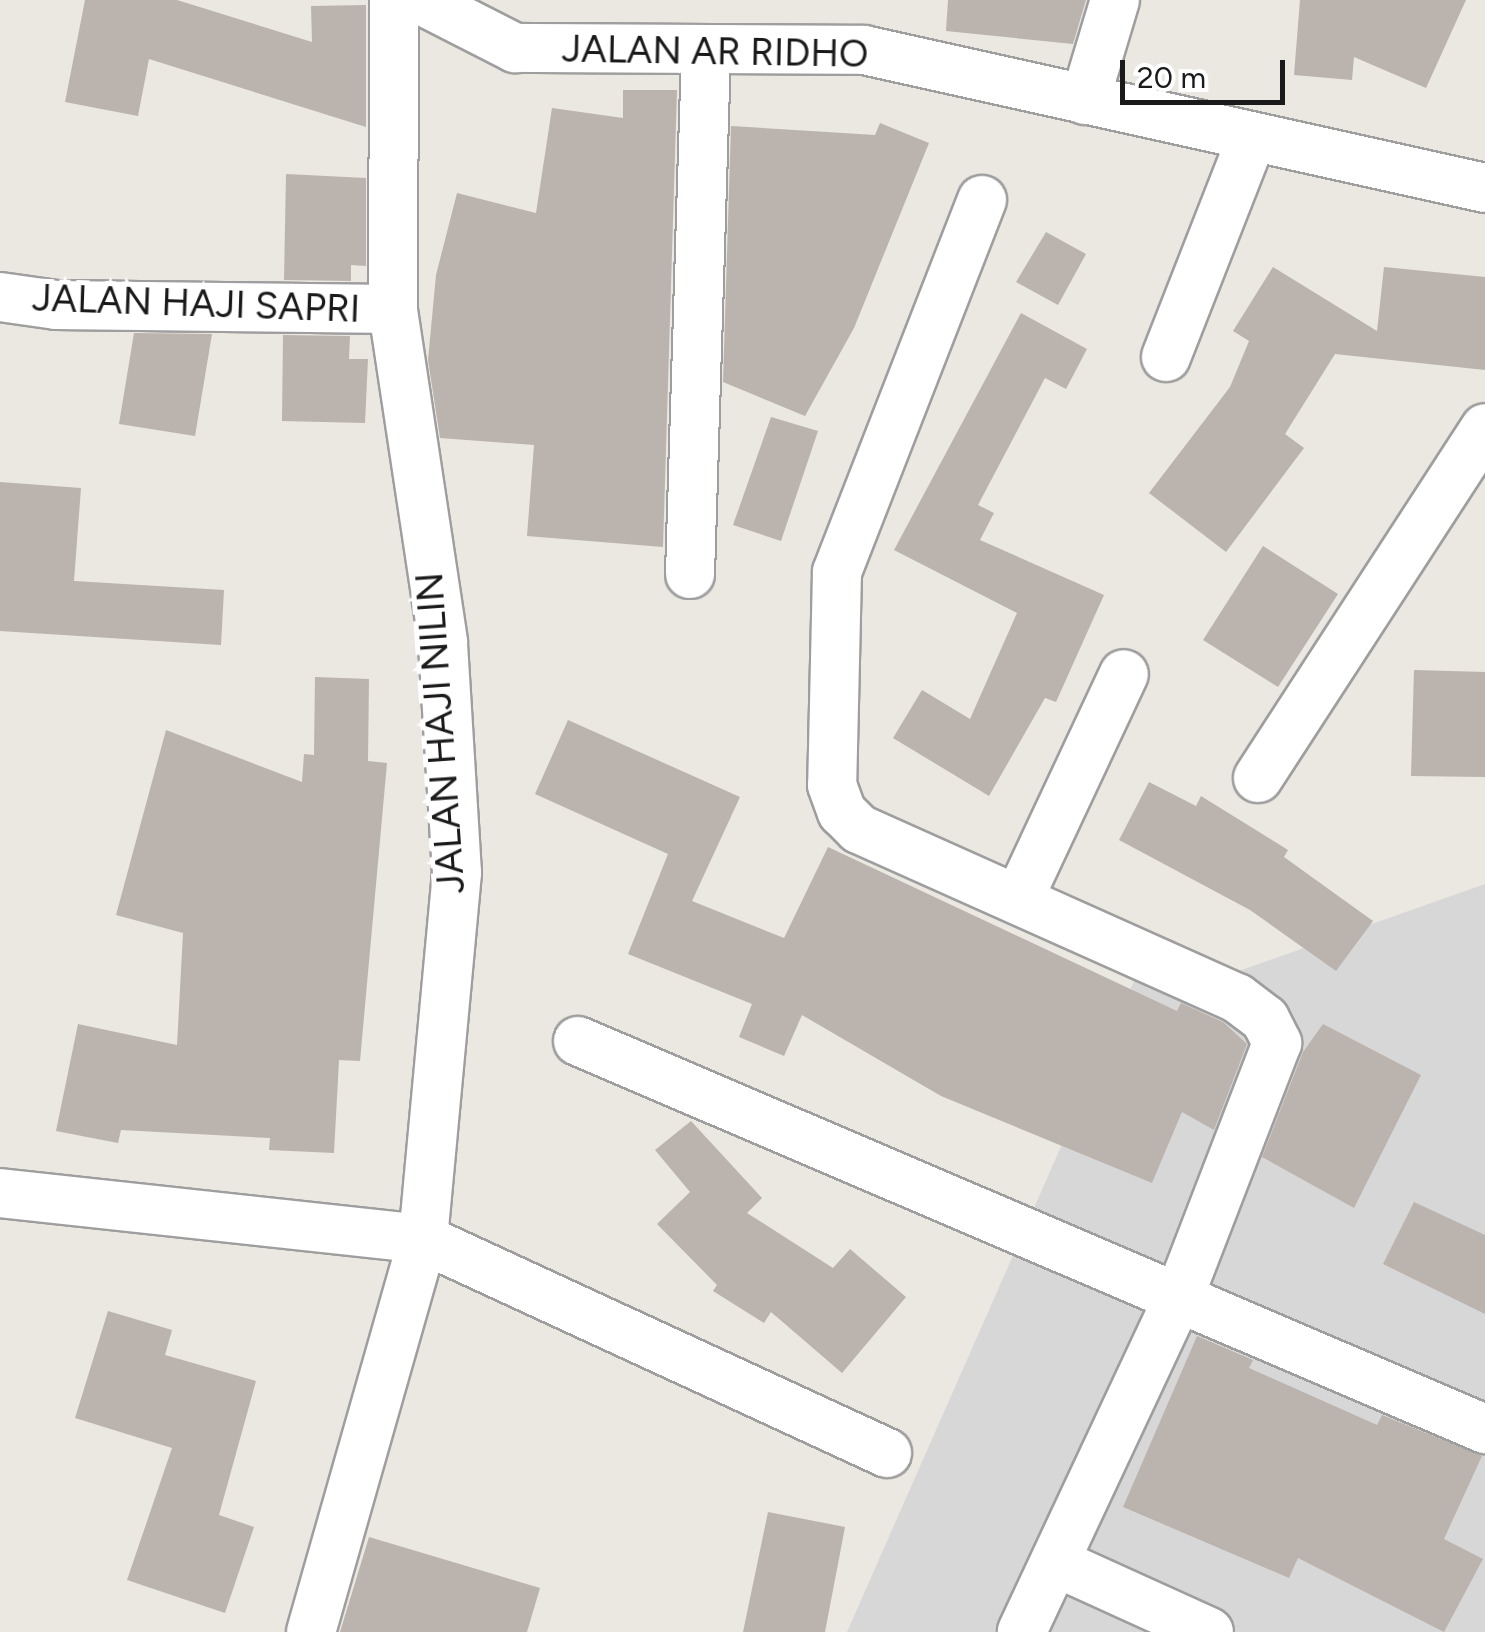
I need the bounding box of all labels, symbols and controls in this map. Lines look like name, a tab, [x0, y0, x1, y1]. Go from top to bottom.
street label: JALAN AR RIDHO	[561, 27, 869, 77]
scale bar	[1125, 40, 1290, 102]
text: 20 m	[1137, 59, 1206, 96]
street label: JALAN HAJI SAPRI	[31, 275, 361, 333]
street label: JALAN HAJI NILIN	[407, 571, 475, 895]

